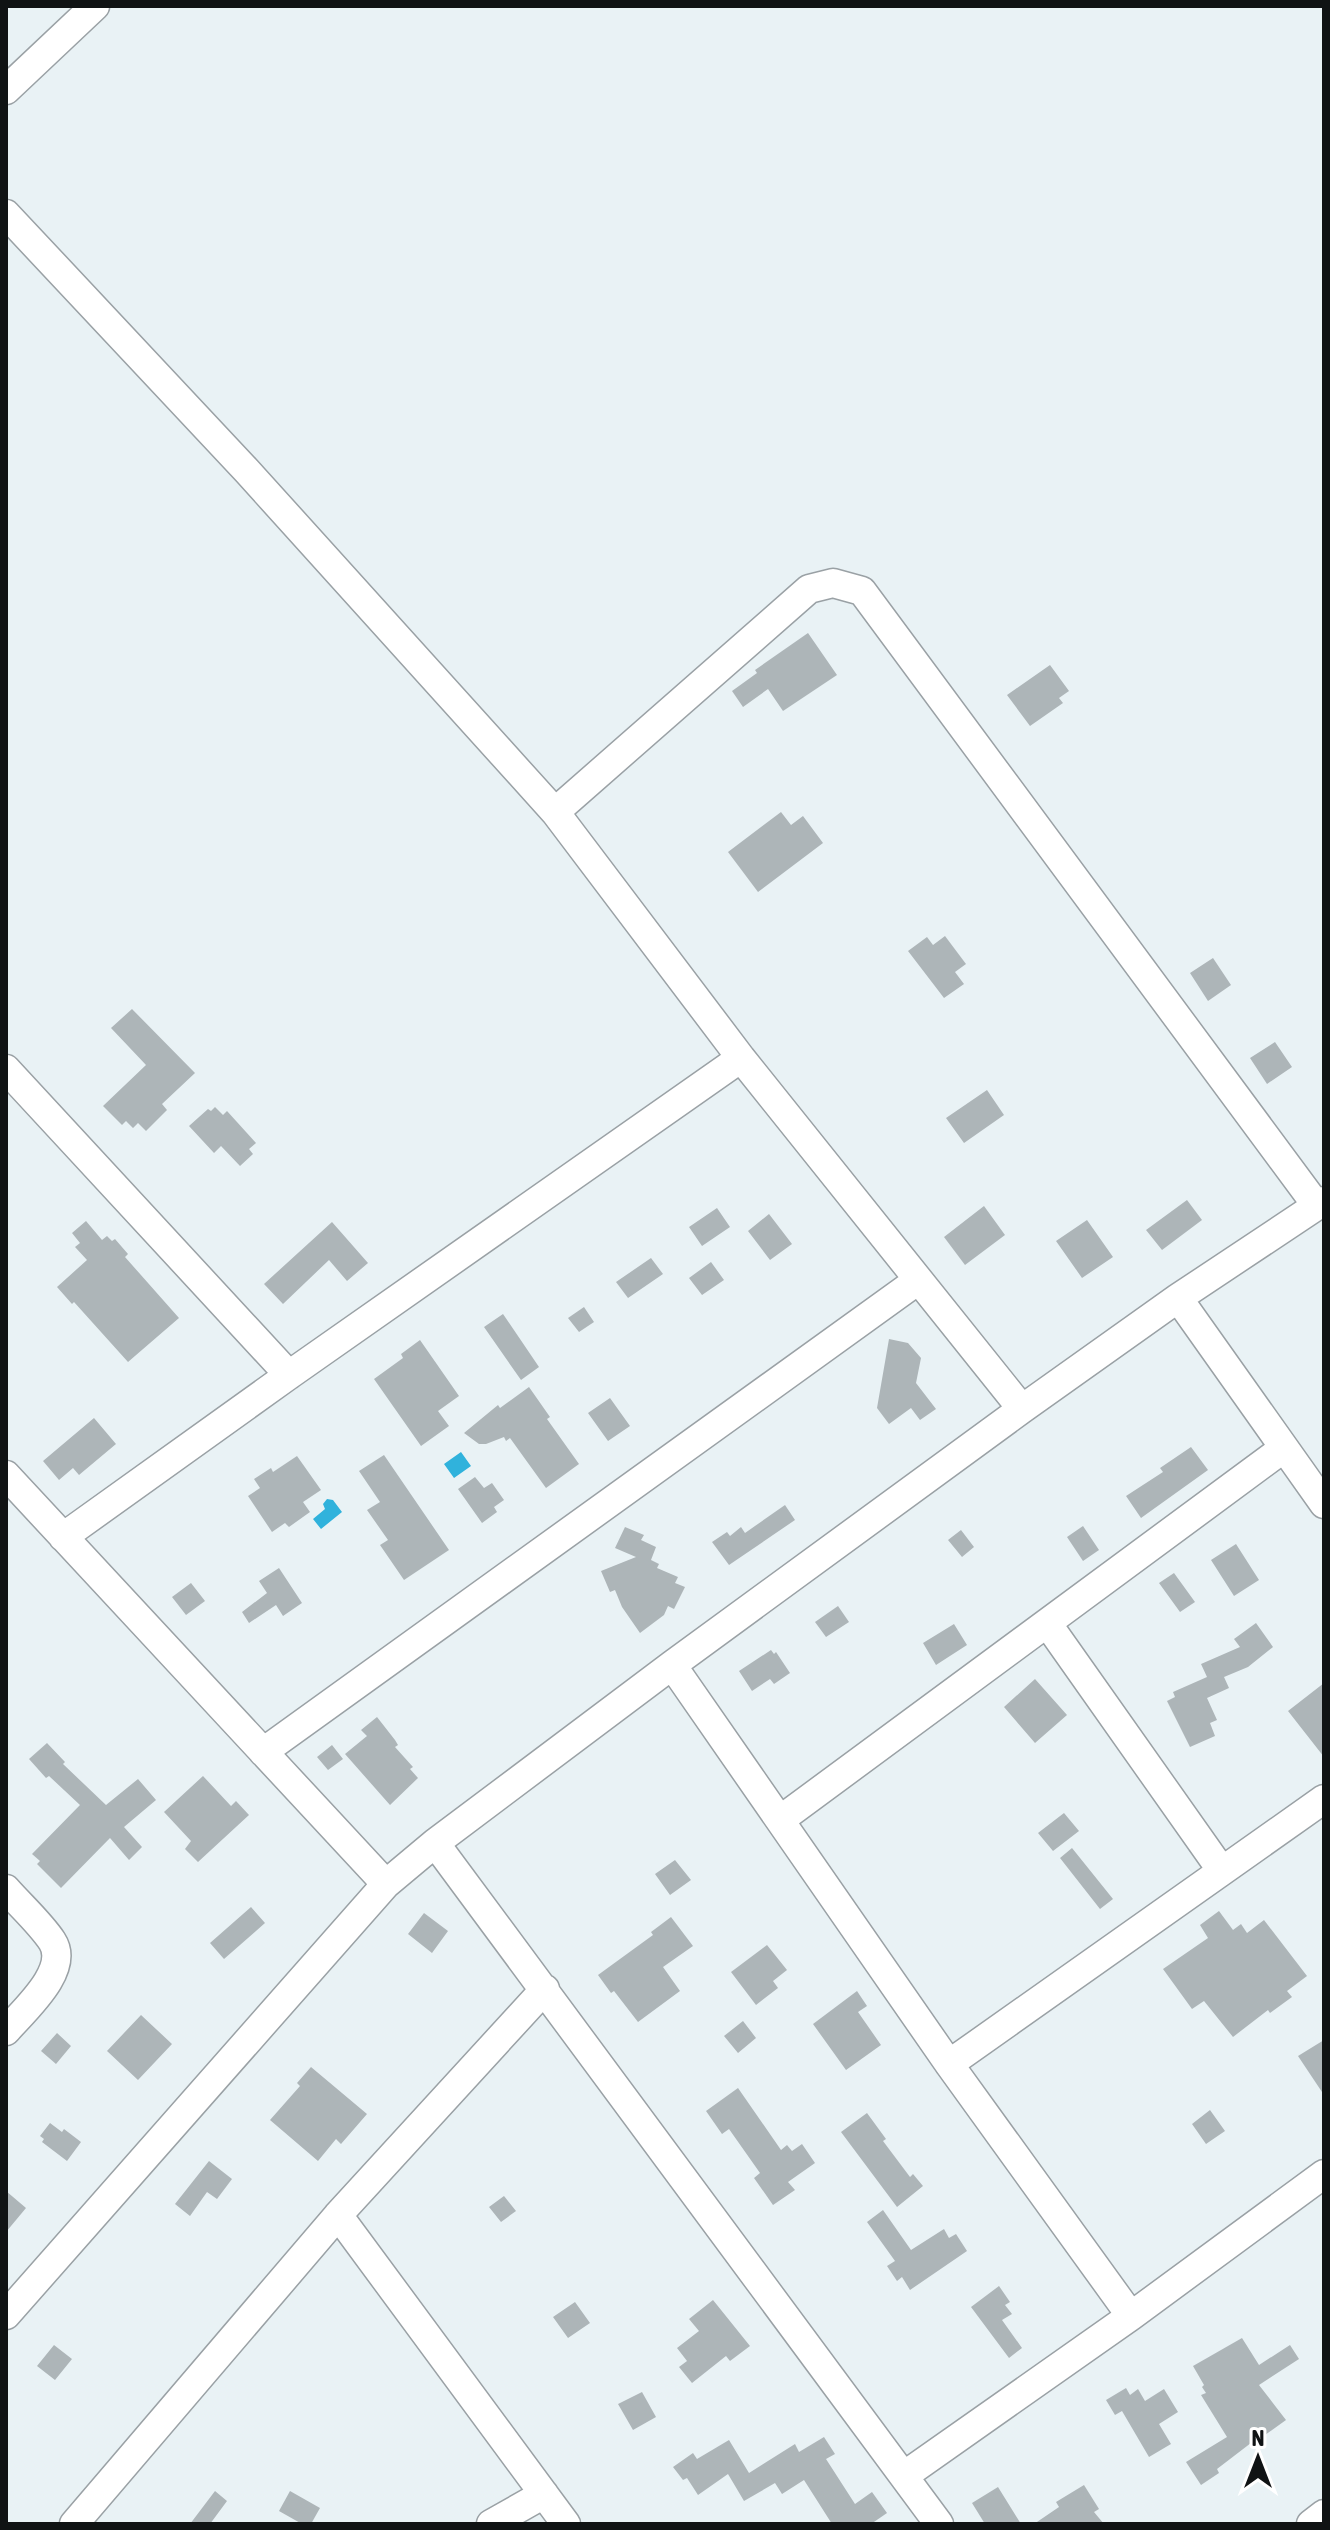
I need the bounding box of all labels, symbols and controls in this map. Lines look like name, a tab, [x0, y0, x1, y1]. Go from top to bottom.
north arrow	[1218, 2418, 1298, 2498]
text: N	[1252, 2425, 1264, 2451]

